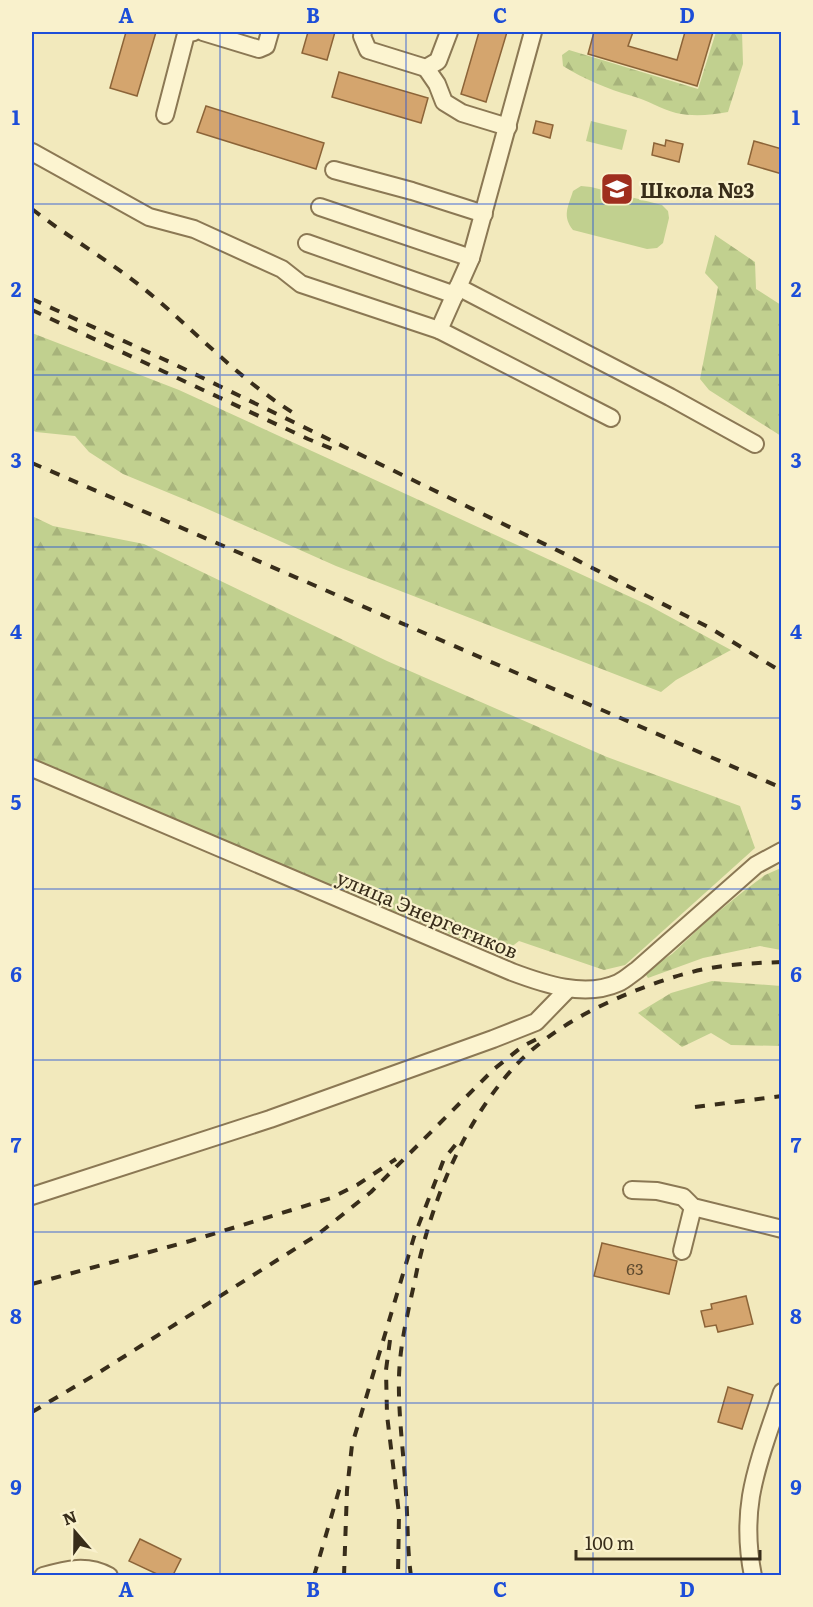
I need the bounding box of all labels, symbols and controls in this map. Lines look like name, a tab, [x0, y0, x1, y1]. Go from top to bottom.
text: A	[118, 0, 134, 29]
text: B	[306, 0, 320, 29]
text: C	[493, 0, 507, 29]
text: D	[679, 0, 695, 29]
text: 1	[12, 101, 20, 131]
text: 1	[792, 101, 800, 131]
school or university icon: Школа №3	[599, 171, 635, 207]
place label: Школа №3	[640, 174, 754, 204]
text: 2	[11, 273, 22, 303]
text: 2	[791, 273, 802, 303]
text: 3	[10, 444, 22, 474]
text: 3	[790, 444, 802, 474]
text: 4	[10, 615, 22, 645]
text: 4	[790, 615, 802, 645]
text: 5	[11, 786, 22, 816]
text: 5	[791, 786, 802, 816]
street label: улица Энергетиков	[332, 861, 524, 965]
text: 6	[10, 958, 22, 988]
text: 6	[790, 958, 802, 988]
text: 7	[11, 1129, 22, 1159]
text: 7	[791, 1129, 802, 1159]
house number: 63	[626, 1256, 644, 1280]
text: 8	[10, 1300, 22, 1330]
text: 8	[790, 1300, 802, 1330]
text: 9	[10, 1471, 22, 1501]
text: 9	[790, 1471, 802, 1501]
north arrow	[45, 1502, 105, 1562]
text: N	[59, 1503, 80, 1531]
scale bar	[576, 1523, 760, 1561]
text: 100 m	[585, 1529, 634, 1556]
text: A	[118, 1573, 134, 1603]
text: B	[306, 1573, 320, 1603]
text: C	[493, 1573, 507, 1603]
text: D	[679, 1573, 695, 1603]

